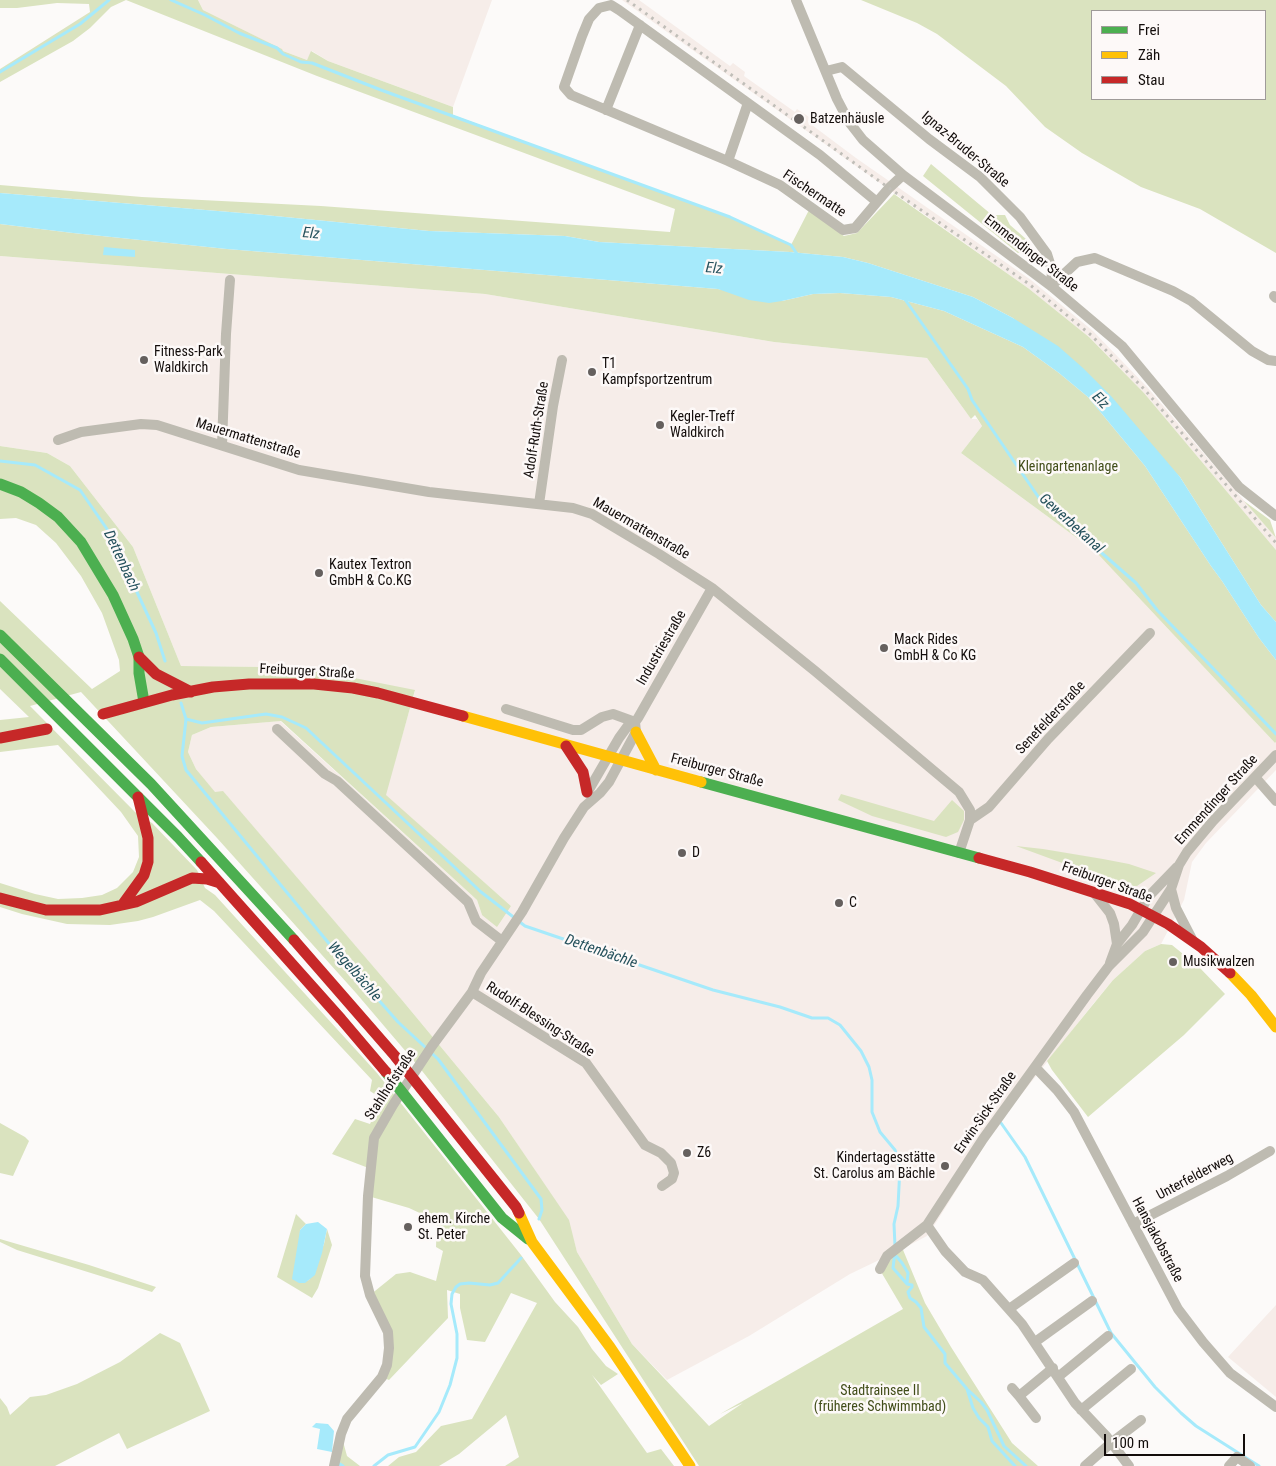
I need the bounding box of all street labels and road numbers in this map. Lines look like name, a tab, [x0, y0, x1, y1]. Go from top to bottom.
street label: Ignaz-Bruder-Straße	[918, 108, 1012, 192]
street label: Fischermatte	[779, 167, 849, 221]
street label: Emmendinger Straße	[980, 212, 1082, 296]
street label: Adolf-Ruth-Straße	[521, 380, 553, 480]
street label: Mauermattenstraße	[193, 415, 303, 463]
street label: Mauermattenstraße	[590, 495, 692, 563]
street label: Industriestraße	[634, 608, 690, 688]
street label: Freiburger Straße	[259, 661, 355, 683]
street label: Senefelderstraße	[1013, 678, 1089, 758]
street label: Freiburger Straße	[669, 751, 765, 791]
street label: Emmendinger Straße	[1172, 752, 1262, 848]
street label: Freiburger Straße	[1059, 859, 1155, 907]
street label: Rudolf-Blessing-Straße	[483, 979, 597, 1061]
street label: Stahlhofstraße	[362, 1046, 420, 1124]
street label: Erwin-Sick-Straße	[951, 1069, 1021, 1157]
street label: Unterfelderweg	[1154, 1150, 1236, 1204]
street label: Hansjakobstraße	[1128, 1195, 1186, 1285]

